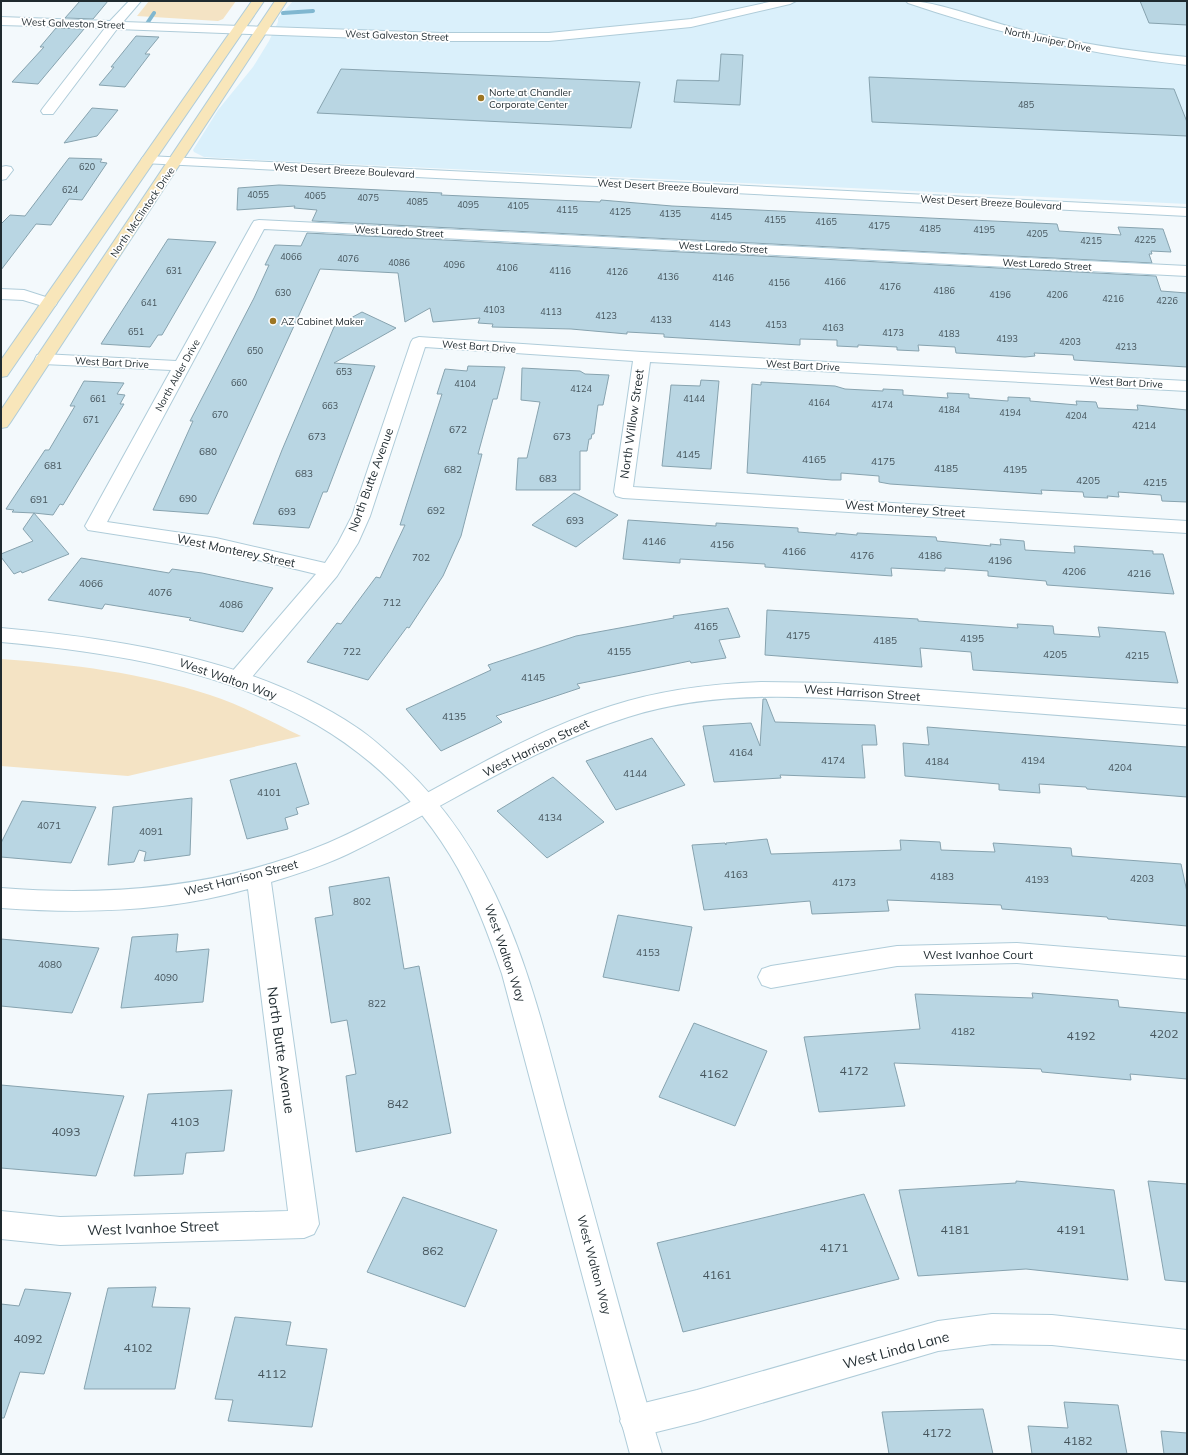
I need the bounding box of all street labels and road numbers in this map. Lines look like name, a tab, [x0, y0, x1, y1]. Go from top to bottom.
street label: West Galveston Street	[21, 15, 125, 32]
street label: North Juniper Drive	[1003, 24, 1092, 55]
street label: West Galveston Street	[345, 27, 449, 44]
street label: West Desert Breeze Boulevard	[273, 160, 415, 181]
street label: North McClintock Drive	[107, 165, 177, 260]
street label: West Desert Breeze Boulevard	[597, 176, 739, 197]
street label: West Desert Breeze Boulevard	[920, 192, 1062, 213]
street label: West Laredo Street	[354, 223, 444, 240]
street label: West Laredo Street	[678, 239, 768, 256]
street label: West Laredo Street	[1002, 256, 1092, 273]
street label: North Alder Drive	[152, 337, 203, 414]
street label: West Bart Drive	[442, 337, 516, 356]
street label: West Bart Drive	[75, 354, 149, 371]
street label: West Bart Drive	[766, 357, 840, 374]
street label: North Willow Street	[616, 368, 647, 480]
street label: West Bart Drive	[1089, 374, 1163, 391]
street label: North Butte Avenue	[345, 426, 396, 534]
street label: West Monterey Street	[844, 497, 966, 520]
street label: West Monterey Street	[176, 531, 297, 570]
street label: West Walton Way	[177, 655, 280, 702]
street label: West Harrison Street	[803, 681, 921, 704]
street label: West Harrison Street	[480, 715, 591, 780]
street label: West Harrison Street	[183, 856, 299, 899]
street label: West Walton Way	[482, 902, 529, 1004]
street label: West Ivanhoe Court	[923, 947, 1033, 962]
street label: North Butte Avenue	[263, 985, 299, 1115]
street label: West Walton Way	[574, 1213, 615, 1317]
street label: West Ivanhoe Street	[87, 1217, 219, 1239]
street label: West Linda Lane	[841, 1327, 951, 1373]

